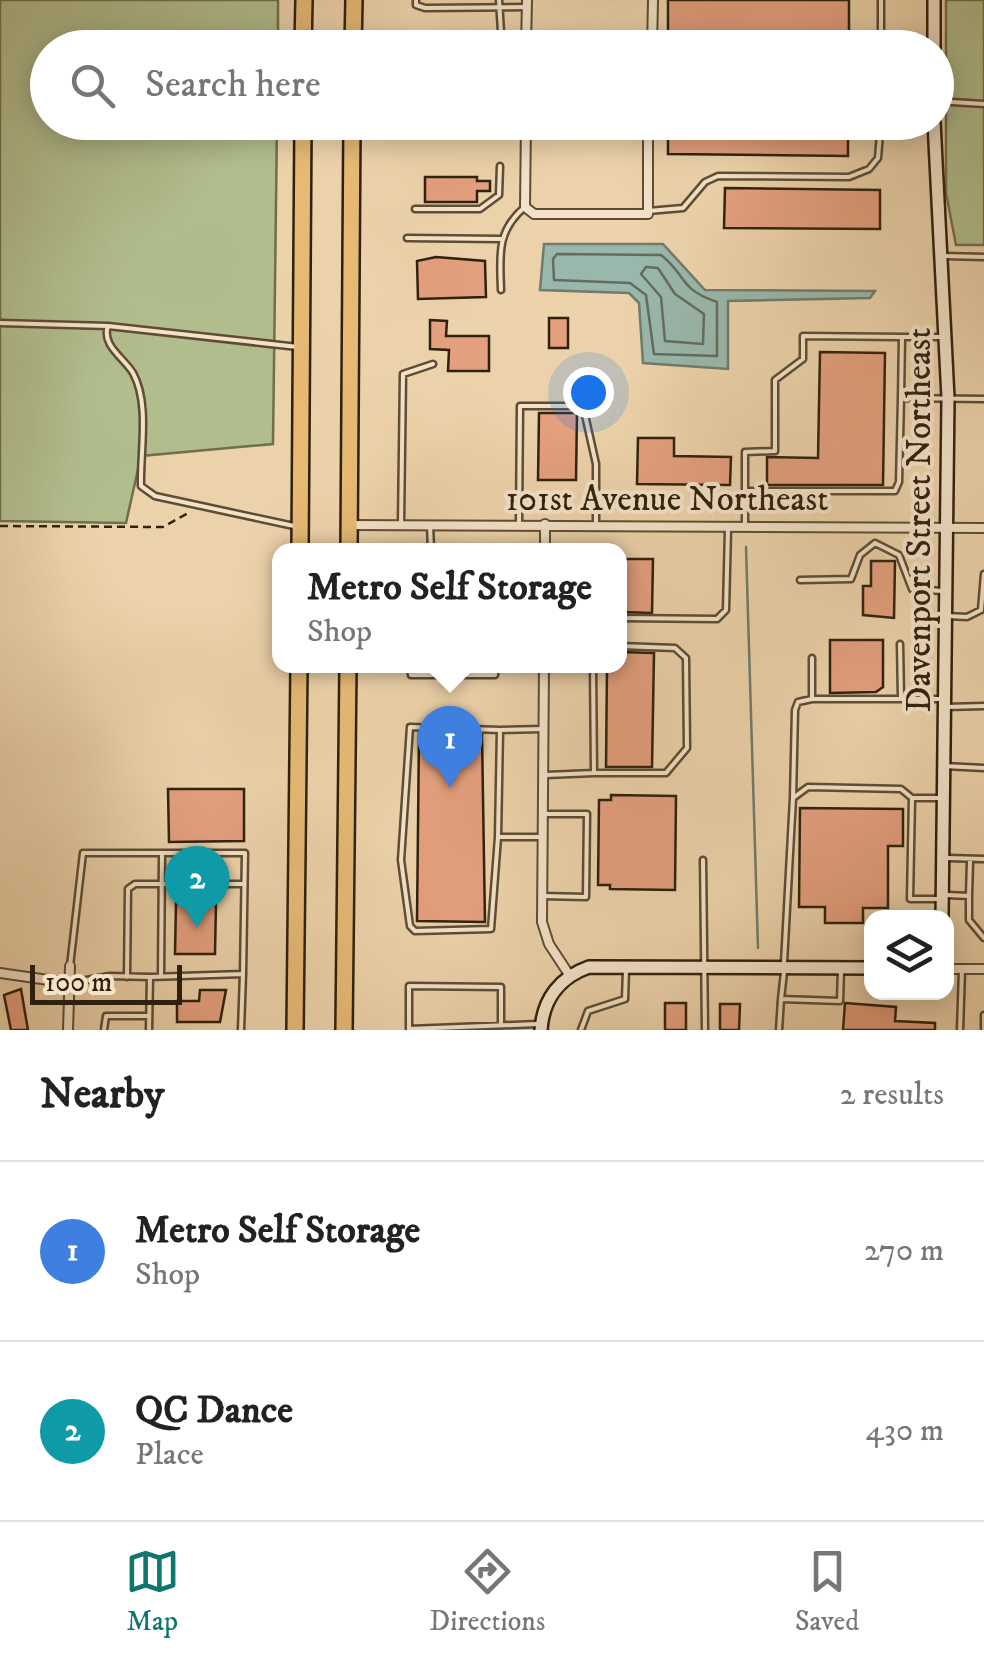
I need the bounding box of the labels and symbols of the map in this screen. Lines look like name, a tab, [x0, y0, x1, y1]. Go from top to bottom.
street label: Davenport Street Northeast	[898, 327, 942, 713]
your location	[563, 367, 614, 418]
street label: 101st Avenue Northeast	[506, 478, 828, 522]
pin: 1	[418, 706, 482, 788]
pin: 2	[164, 846, 230, 928]
scale bar	[30, 960, 182, 1004]

